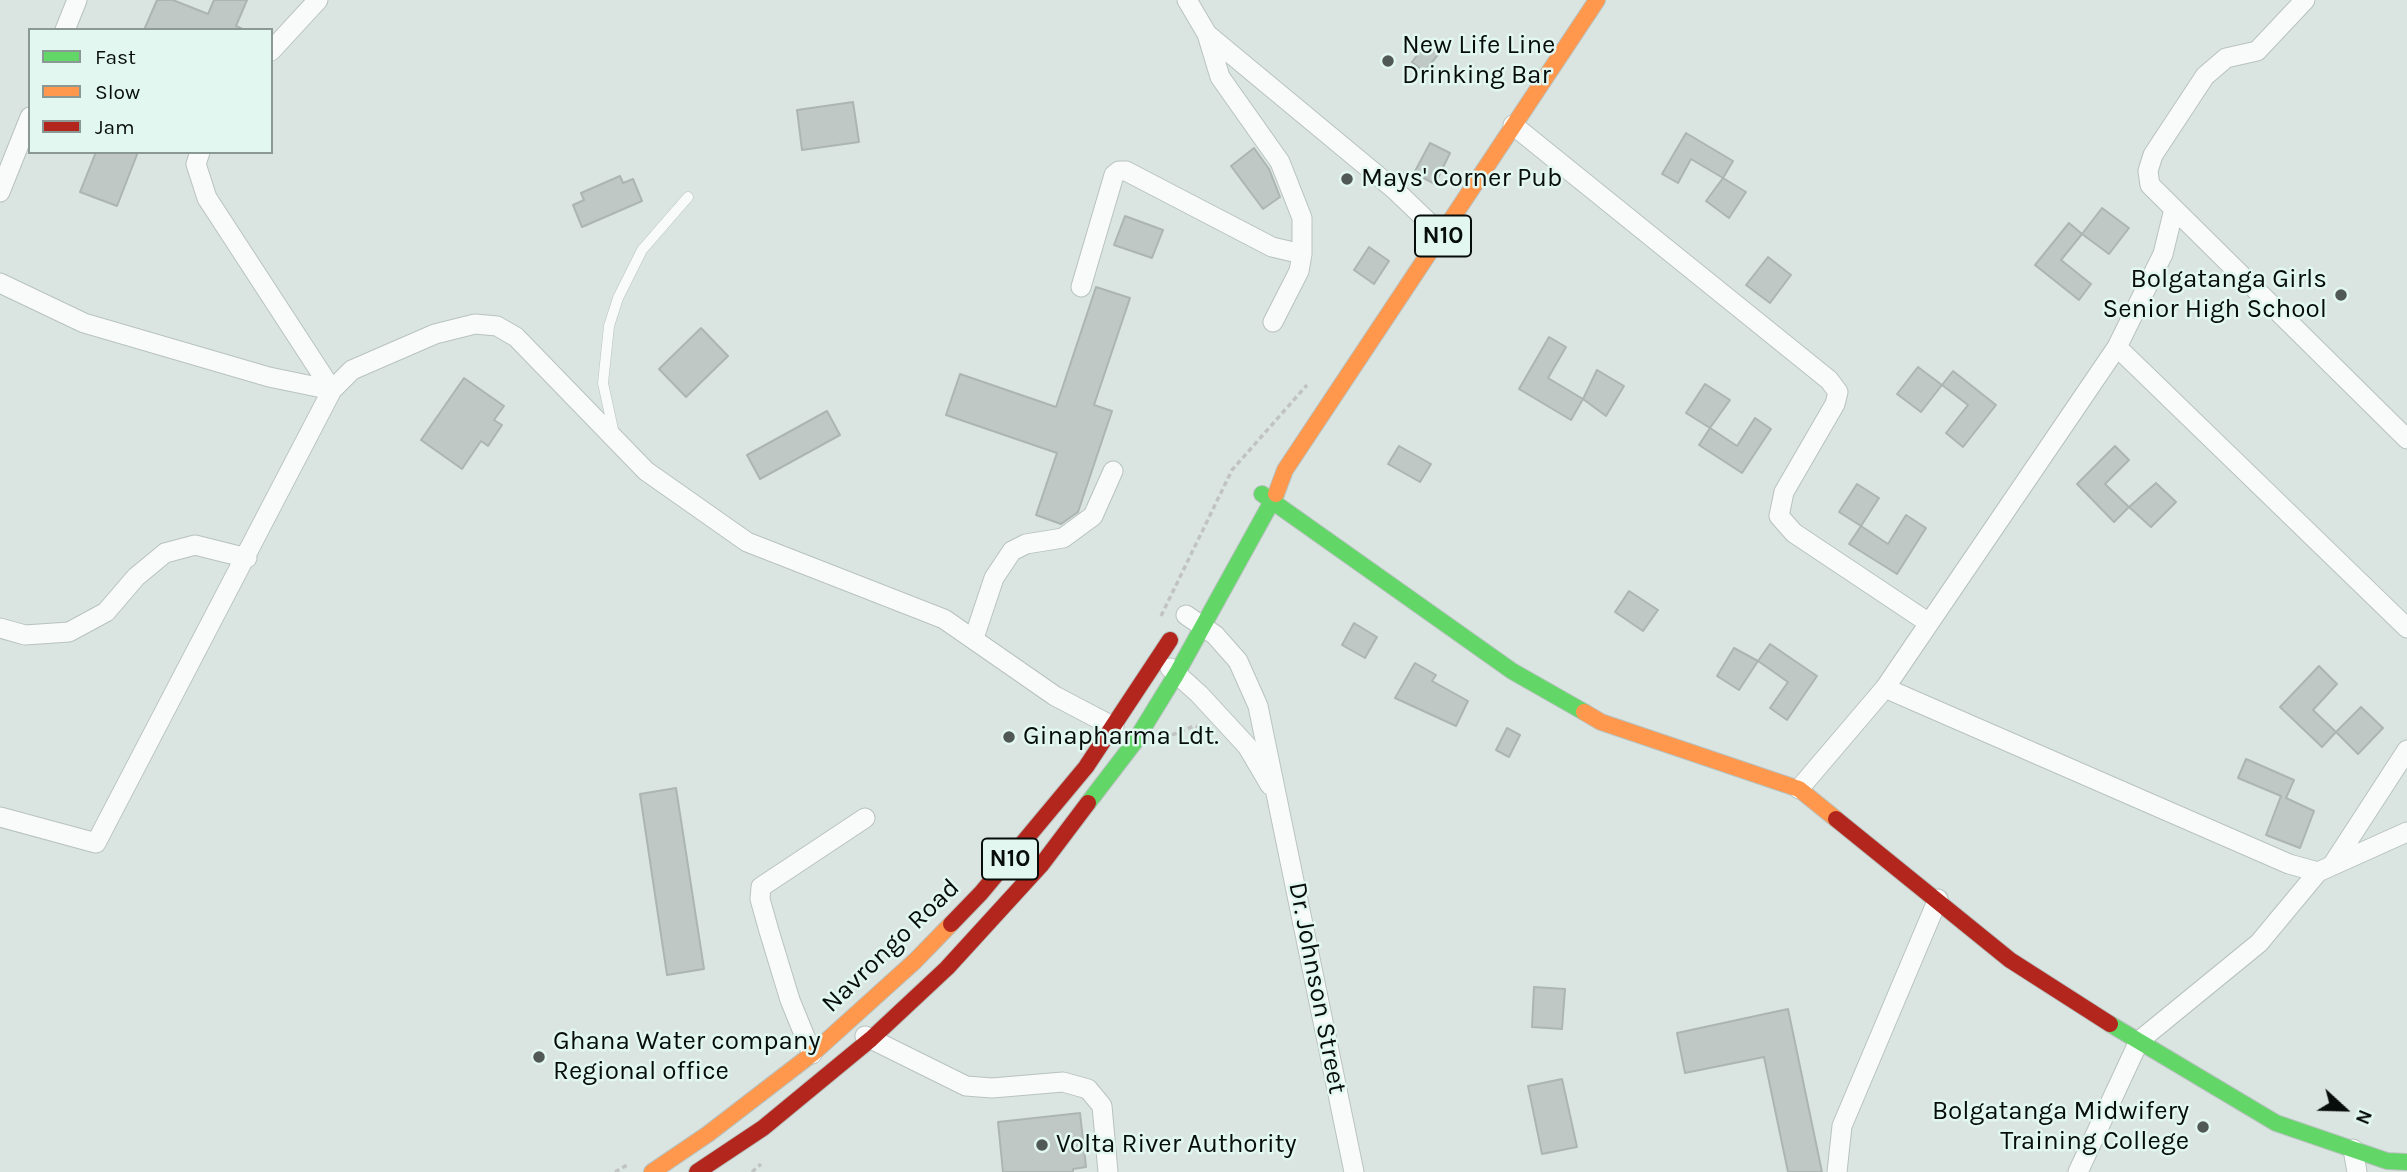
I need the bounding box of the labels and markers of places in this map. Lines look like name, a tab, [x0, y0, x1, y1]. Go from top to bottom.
place label: New Life Line Drinking Bar	[1402, 30, 1555, 92]
marker: New Life Line Drinking Bar	[1380, 53, 1396, 69]
place label: Mays' Corner Pub	[1361, 163, 1562, 195]
marker: Mays' Corner Pub	[1339, 171, 1355, 187]
place label: Bolgatanga Girls Senior High School	[2103, 264, 2327, 326]
marker: Bolgatanga Girls Senior High School	[2333, 287, 2349, 303]
place label: Ginapharma Ldt.	[1023, 721, 1219, 753]
marker: Ginapharma Ldt.	[1001, 729, 1017, 745]
place label: Ghana Water company Regional office	[553, 1026, 821, 1088]
marker: Ghana Water company Regional office	[531, 1049, 547, 1065]
place label: Bolgatanga Midwifery Training College	[1932, 1096, 2189, 1158]
marker: Bolgatanga Midwifery Training College	[2195, 1119, 2211, 1135]
place label: Volta River Authority	[1056, 1129, 1297, 1161]
marker: Volta River Authority	[1034, 1137, 1050, 1153]

